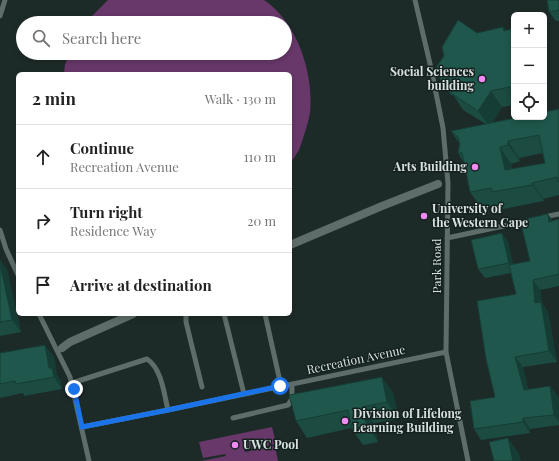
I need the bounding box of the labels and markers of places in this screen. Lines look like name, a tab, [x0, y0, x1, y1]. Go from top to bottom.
place label: Social Sciences building	[390, 63, 474, 93]
marker: Social Sciences building	[477, 74, 487, 84]
place label: Arts Building	[392, 158, 467, 174]
marker: Arts Building	[470, 162, 480, 172]
place label: University of the Western Cape	[431, 200, 528, 230]
marker: University of the Western Cape	[419, 211, 429, 221]
place label: Division of Lifelong Learning Building	[353, 405, 462, 435]
marker: Division of Lifelong Learning Building	[340, 416, 350, 426]
place label: UWC Pool	[243, 436, 299, 452]
marker: UWC Pool	[230, 440, 240, 450]

